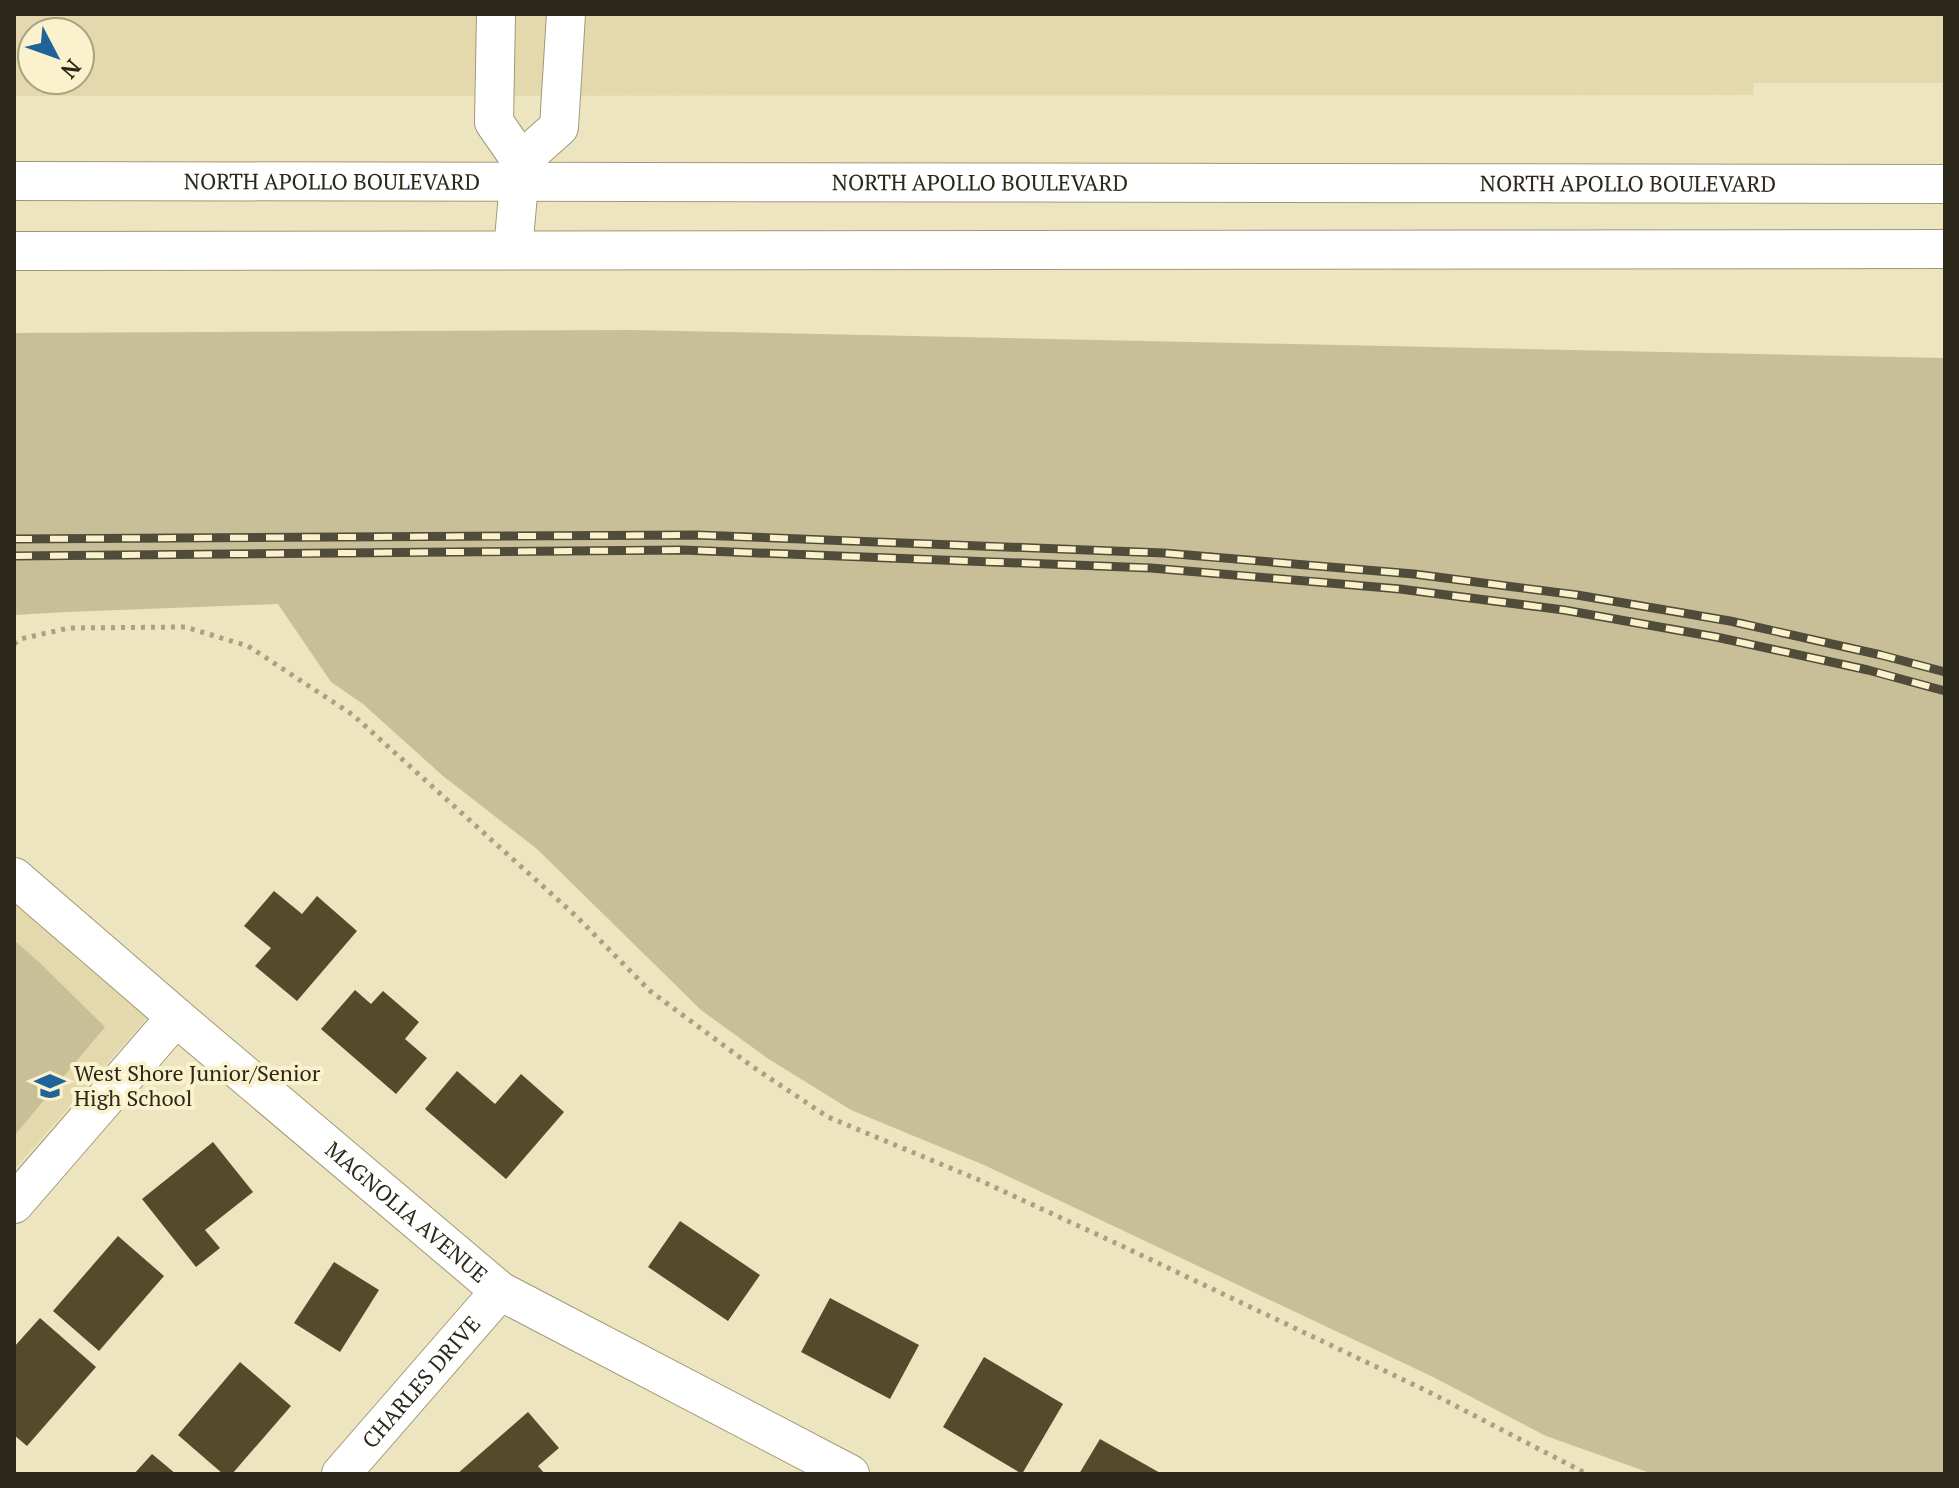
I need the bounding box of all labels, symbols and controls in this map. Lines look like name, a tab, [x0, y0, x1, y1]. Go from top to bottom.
north arrow	[16, 16, 96, 96]
text: N	[55, 54, 88, 85]
street label: NORTH APOLLO BOULEVARD	[184, 166, 480, 196]
street label: NORTH APOLLO BOULEVARD	[832, 167, 1128, 197]
street label: NORTH APOLLO BOULEVARD	[1480, 168, 1776, 198]
place label: West Shore Junior/Senior High School	[74, 1058, 321, 1112]
school or university icon: West Shore Junior/Senior High School	[33, 1069, 67, 1103]
street label: MAGNOLIA AVENUE	[320, 1135, 494, 1289]
street label: CHARLES DRIVE	[355, 1309, 486, 1454]

